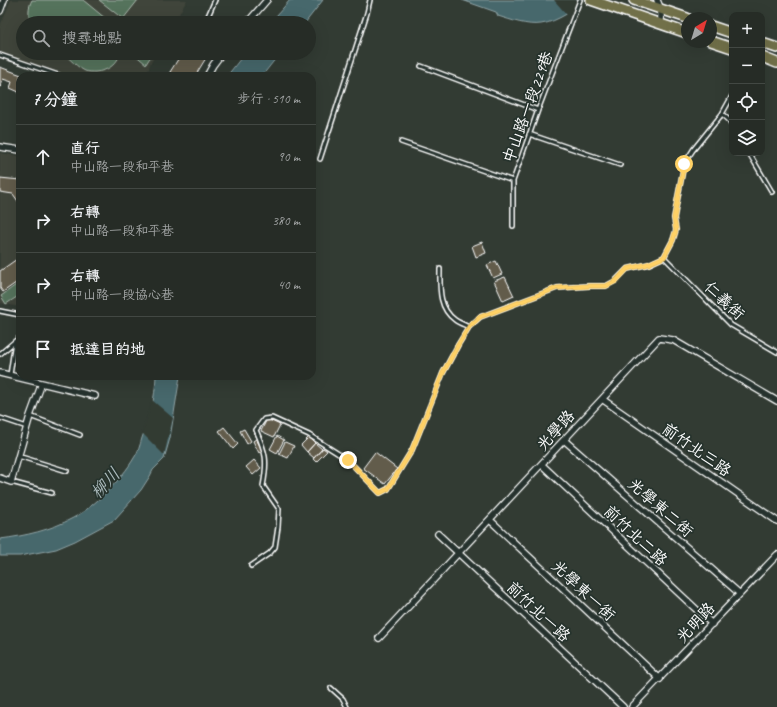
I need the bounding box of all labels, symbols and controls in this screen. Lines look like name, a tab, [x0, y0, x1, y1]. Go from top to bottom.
north arrow	[681, 12, 717, 48]
map controls	[729, 12, 765, 156]
button: +	[729, 12, 765, 48]
search box	[16, 16, 316, 60]
icon: search	[30, 27, 52, 49]
text: 搜尋地點	[62, 29, 122, 48]
button: −	[729, 48, 765, 84]
street label: 中山路一段229巷	[498, 49, 557, 166]
button: locate	[729, 84, 765, 120]
text: 7 分鐘	[32, 89, 78, 110]
text: 步行 · 510 m	[237, 91, 300, 107]
button: layers	[729, 120, 765, 156]
text: 直行	[70, 139, 100, 158]
icon: ahead	[32, 146, 54, 168]
text: 90 m	[278, 149, 300, 165]
route start	[675, 155, 693, 173]
text: 中山路一段和平巷	[70, 159, 174, 175]
text: 右轉	[70, 203, 100, 222]
icon: right	[32, 210, 54, 232]
text: 380 m	[272, 213, 300, 229]
text: 中山路一段和平巷	[70, 223, 174, 239]
text: 右轉	[70, 267, 100, 286]
icon: right	[32, 274, 54, 296]
text: 40 m	[278, 277, 300, 293]
street label: 仁義街	[700, 277, 749, 324]
text: 中山路一段協心巷	[70, 287, 174, 303]
icon: arrive	[32, 338, 54, 360]
text: 抵達目的地	[70, 340, 145, 359]
street label: 光學路	[532, 406, 579, 455]
street label: 前竹北三路	[658, 419, 735, 481]
route end	[339, 451, 357, 469]
water label: 柳川	[86, 463, 125, 503]
street label: 光學東二街	[624, 474, 697, 542]
street label: 前竹北二路	[599, 501, 671, 570]
street label: 光學東一街	[547, 556, 619, 625]
street label: 前竹北一路	[502, 577, 574, 646]
street label: 光明路	[672, 598, 719, 647]

